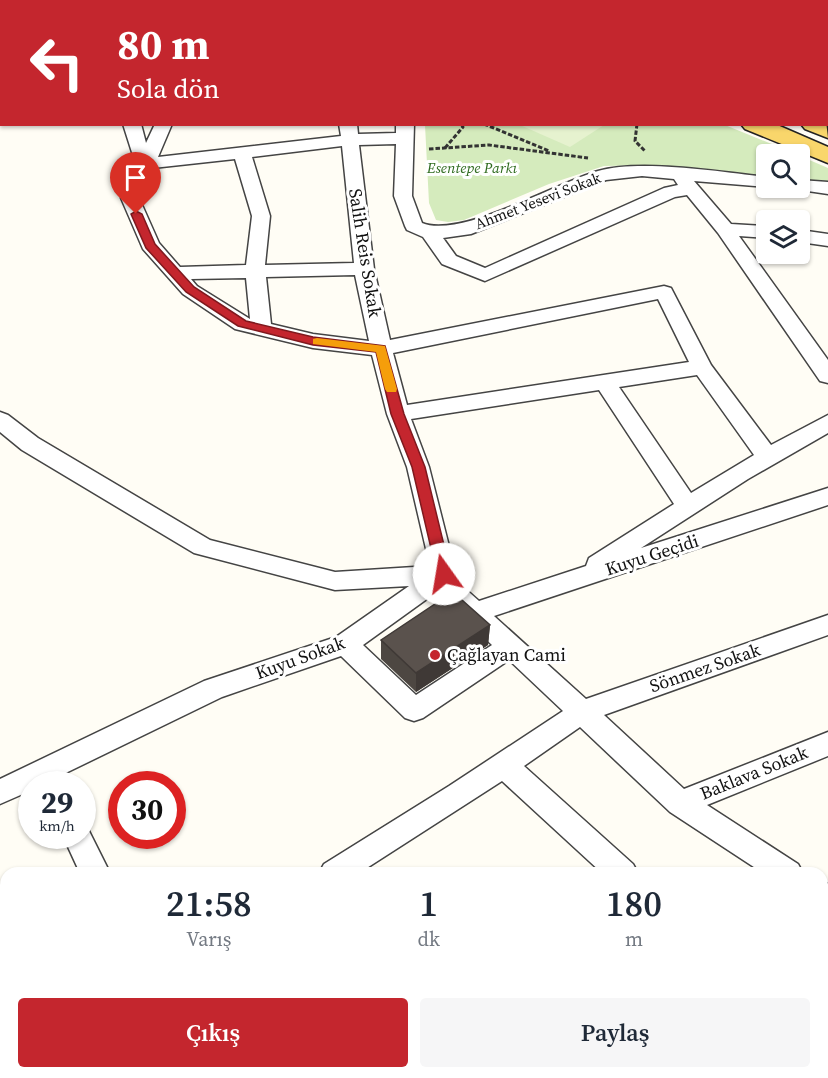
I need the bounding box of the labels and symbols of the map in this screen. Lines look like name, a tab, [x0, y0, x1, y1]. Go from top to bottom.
pin	[110, 152, 161, 214]
park label: Esentepe Parkı	[426, 157, 518, 178]
street label: Ahmet Yesevi Sokak	[472, 167, 605, 234]
street label: Salih Reis Sokak	[343, 187, 388, 319]
street label: Kuyu Geçidi	[602, 528, 702, 581]
position arrow	[412, 542, 476, 606]
street label: Kuyu Sokak	[252, 630, 348, 685]
street label: Sönmez Sokak	[646, 637, 764, 698]
place label: Çağlayan Cami	[447, 642, 566, 667]
marker: Çağlayan Cami	[428, 648, 442, 662]
street label: Baklava Sokak	[696, 739, 812, 806]
speed limit sign: 30	[108, 771, 186, 849]

